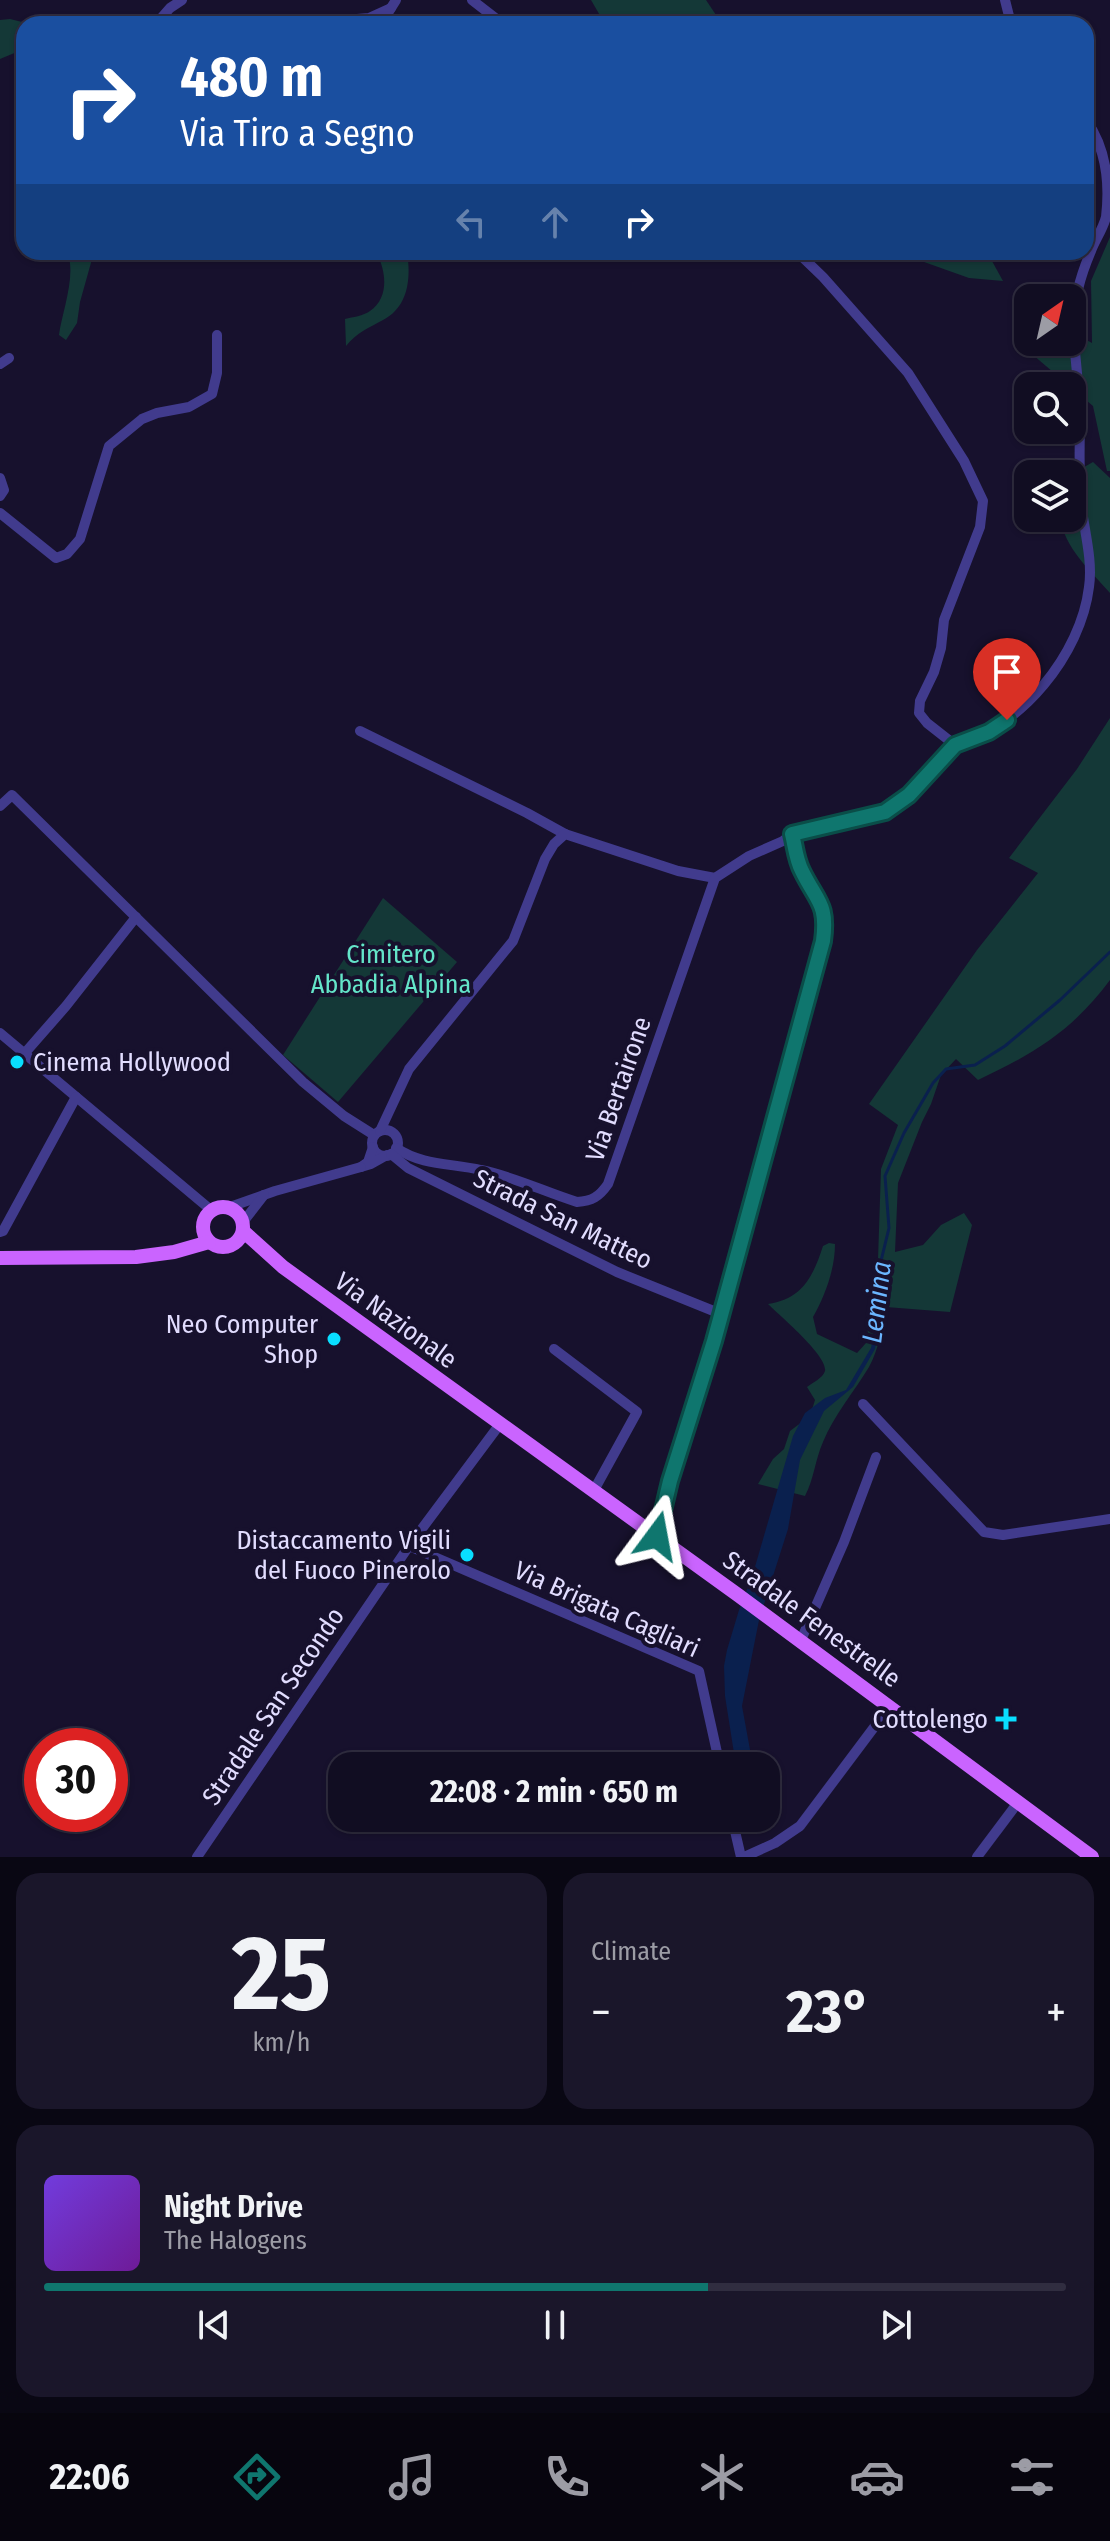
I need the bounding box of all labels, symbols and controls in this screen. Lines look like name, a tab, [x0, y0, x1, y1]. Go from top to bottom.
text: 480 m	[180, 44, 323, 111]
icon: right	[48, 48, 152, 152]
text: Via Tiro a Segno	[180, 112, 415, 156]
icon: left	[449, 200, 493, 244]
icon: ahead	[533, 200, 577, 244]
icon: right	[617, 200, 661, 244]
north arrow	[1014, 284, 1086, 356]
map controls	[1014, 284, 1086, 532]
button: search	[1014, 372, 1086, 444]
button: layers	[1014, 460, 1086, 532]
pin	[973, 638, 1041, 720]
icon: arrive	[985, 650, 1029, 694]
park label: Cimitero Abbadia Alpina	[311, 939, 471, 1000]
street label: Via Bertairone	[579, 1013, 658, 1166]
place label: Cinema Hollywood	[33, 1047, 231, 1078]
marker: Cinema Hollywood	[8, 1053, 26, 1071]
street label: Strada San Matteo	[468, 1163, 657, 1276]
water label: Lemina	[855, 1259, 898, 1345]
street label: Via Nazionale	[329, 1266, 463, 1375]
place label: Neo Computer Shop	[166, 1309, 318, 1370]
marker: Neo Computer Shop	[325, 1330, 343, 1348]
position arrow	[615, 1494, 699, 1578]
place label: Distaccamento Vigili del Fuoco Pinerolo	[237, 1525, 451, 1586]
street label: Stradale Fenestrelle	[717, 1545, 906, 1694]
marker: Distaccamento Vigili del Fuoco Pinerolo	[458, 1546, 476, 1564]
street label: Via Brigata Cagliari	[509, 1555, 704, 1664]
street label: Stradale San Secondo	[196, 1602, 351, 1811]
place label: Cottolengo	[873, 1704, 988, 1735]
marker: Cottolengo	[995, 1708, 1017, 1730]
speed limit sign: 30	[24, 1728, 128, 1832]
text: 22:08 · 2 min · 650 m	[430, 1774, 678, 1810]
text: 25	[232, 1912, 331, 2037]
text: Climate	[591, 1936, 671, 1967]
text: 23°	[786, 1976, 871, 2048]
text: −	[591, 1986, 611, 2039]
text: +	[1046, 1986, 1066, 2039]
text: km/h	[253, 2027, 310, 2058]
text: Night Drive	[164, 2189, 303, 2225]
text: The Halogens	[164, 2225, 307, 2256]
icon: previous	[192, 2303, 236, 2347]
icon: pause	[533, 2303, 577, 2347]
icon: next	[874, 2303, 918, 2347]
icon: directions	[229, 2449, 285, 2505]
icon: music	[384, 2449, 440, 2505]
icon: phone	[539, 2449, 595, 2505]
icon: climate	[694, 2449, 750, 2505]
icon: car	[849, 2449, 905, 2505]
icon: filters	[1004, 2449, 1060, 2505]
text: 22:06	[50, 2455, 130, 2499]

